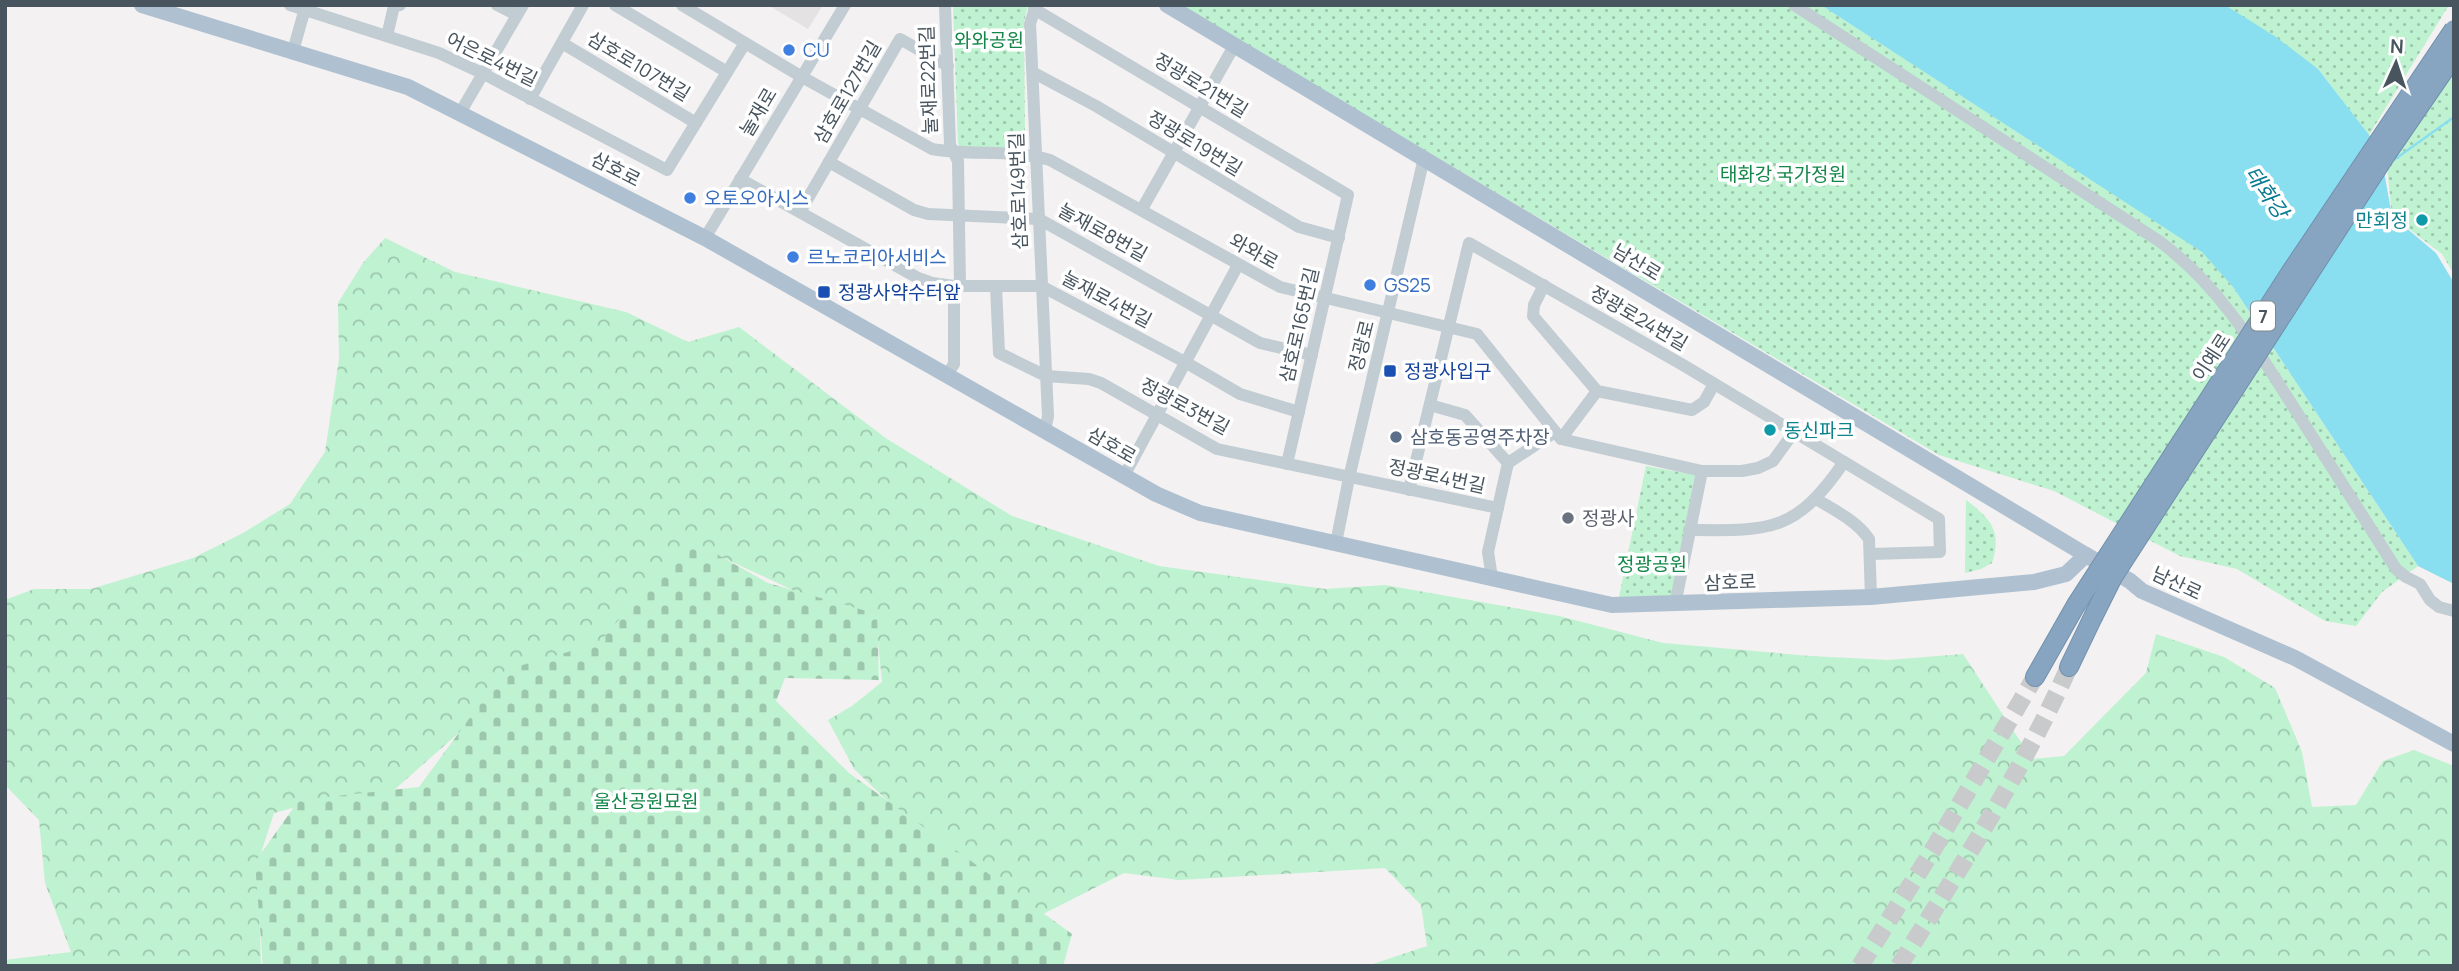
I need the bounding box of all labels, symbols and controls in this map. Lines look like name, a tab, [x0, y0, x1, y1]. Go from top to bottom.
street label: 삼호로107번길	[583, 25, 695, 107]
street label: 눌재로22번길	[913, 25, 943, 135]
street label: 어은로4번길	[442, 26, 542, 92]
park label: 와와공원	[954, 27, 1024, 53]
north arrow	[2361, 28, 2431, 98]
text: N	[2389, 33, 2404, 59]
street label: 삼호로127번길	[807, 36, 887, 148]
place label: CU	[803, 37, 830, 63]
marker: CU	[781, 42, 797, 58]
street label: 정광로21번길	[1149, 47, 1253, 123]
street label: 눌재로	[733, 83, 783, 141]
street label: 정광로19번길	[1143, 104, 1247, 182]
street label: 삼호로149번길	[1003, 132, 1033, 250]
street label: 삼호로	[587, 146, 645, 192]
water label: 태화강	[2239, 160, 2297, 226]
park label: 태화강 국가정원	[1720, 161, 1846, 187]
place label: 오토오아시스	[704, 185, 809, 211]
marker: 오토오아시스	[682, 190, 698, 206]
street label: 눌재로8번길	[1054, 197, 1152, 267]
place label: 만회정	[2356, 207, 2408, 233]
marker: 만회정	[2414, 212, 2430, 228]
street label: 와와로	[1225, 227, 1283, 275]
street label: 남산로	[1608, 237, 1666, 287]
place label: 르노코리아서비스	[807, 244, 947, 270]
marker: 르노코리아서비스	[785, 249, 801, 265]
street label: 눌재로4번길	[1057, 264, 1157, 334]
street label: 삼호로165번길	[1273, 265, 1325, 385]
place label: GS25	[1384, 272, 1431, 298]
marker: GS25	[1362, 277, 1378, 293]
place label: 정광사약수터앞	[838, 279, 961, 305]
street label: 정광로24번길	[1585, 279, 1693, 357]
marker: 정광사약수터앞	[816, 284, 832, 300]
road number: 7	[2251, 302, 2275, 330]
street label: 정광로	[1342, 317, 1380, 375]
street label: 이예로	[2186, 328, 2236, 386]
place label: 정광사입구	[1404, 358, 1491, 384]
marker: 정광사입구	[1382, 363, 1398, 379]
street label: 정광로3번길	[1136, 372, 1234, 440]
place label: 동신파크	[1784, 417, 1854, 443]
street label: 삼호로	[1083, 421, 1141, 469]
marker: 동신파크	[1762, 422, 1778, 438]
place label: 삼호동공영주차장	[1410, 424, 1550, 450]
marker: 삼호동공영주차장	[1388, 429, 1404, 445]
street label: 정광로4번길	[1386, 453, 1488, 499]
place label: 정광사	[1582, 505, 1634, 531]
marker: 정광사	[1560, 510, 1576, 526]
park label: 정광공원	[1617, 551, 1687, 577]
street label: 남산로	[2148, 560, 2206, 606]
street label: 삼호로	[1703, 568, 1757, 596]
park label: 울산공원묘원	[594, 788, 698, 814]

